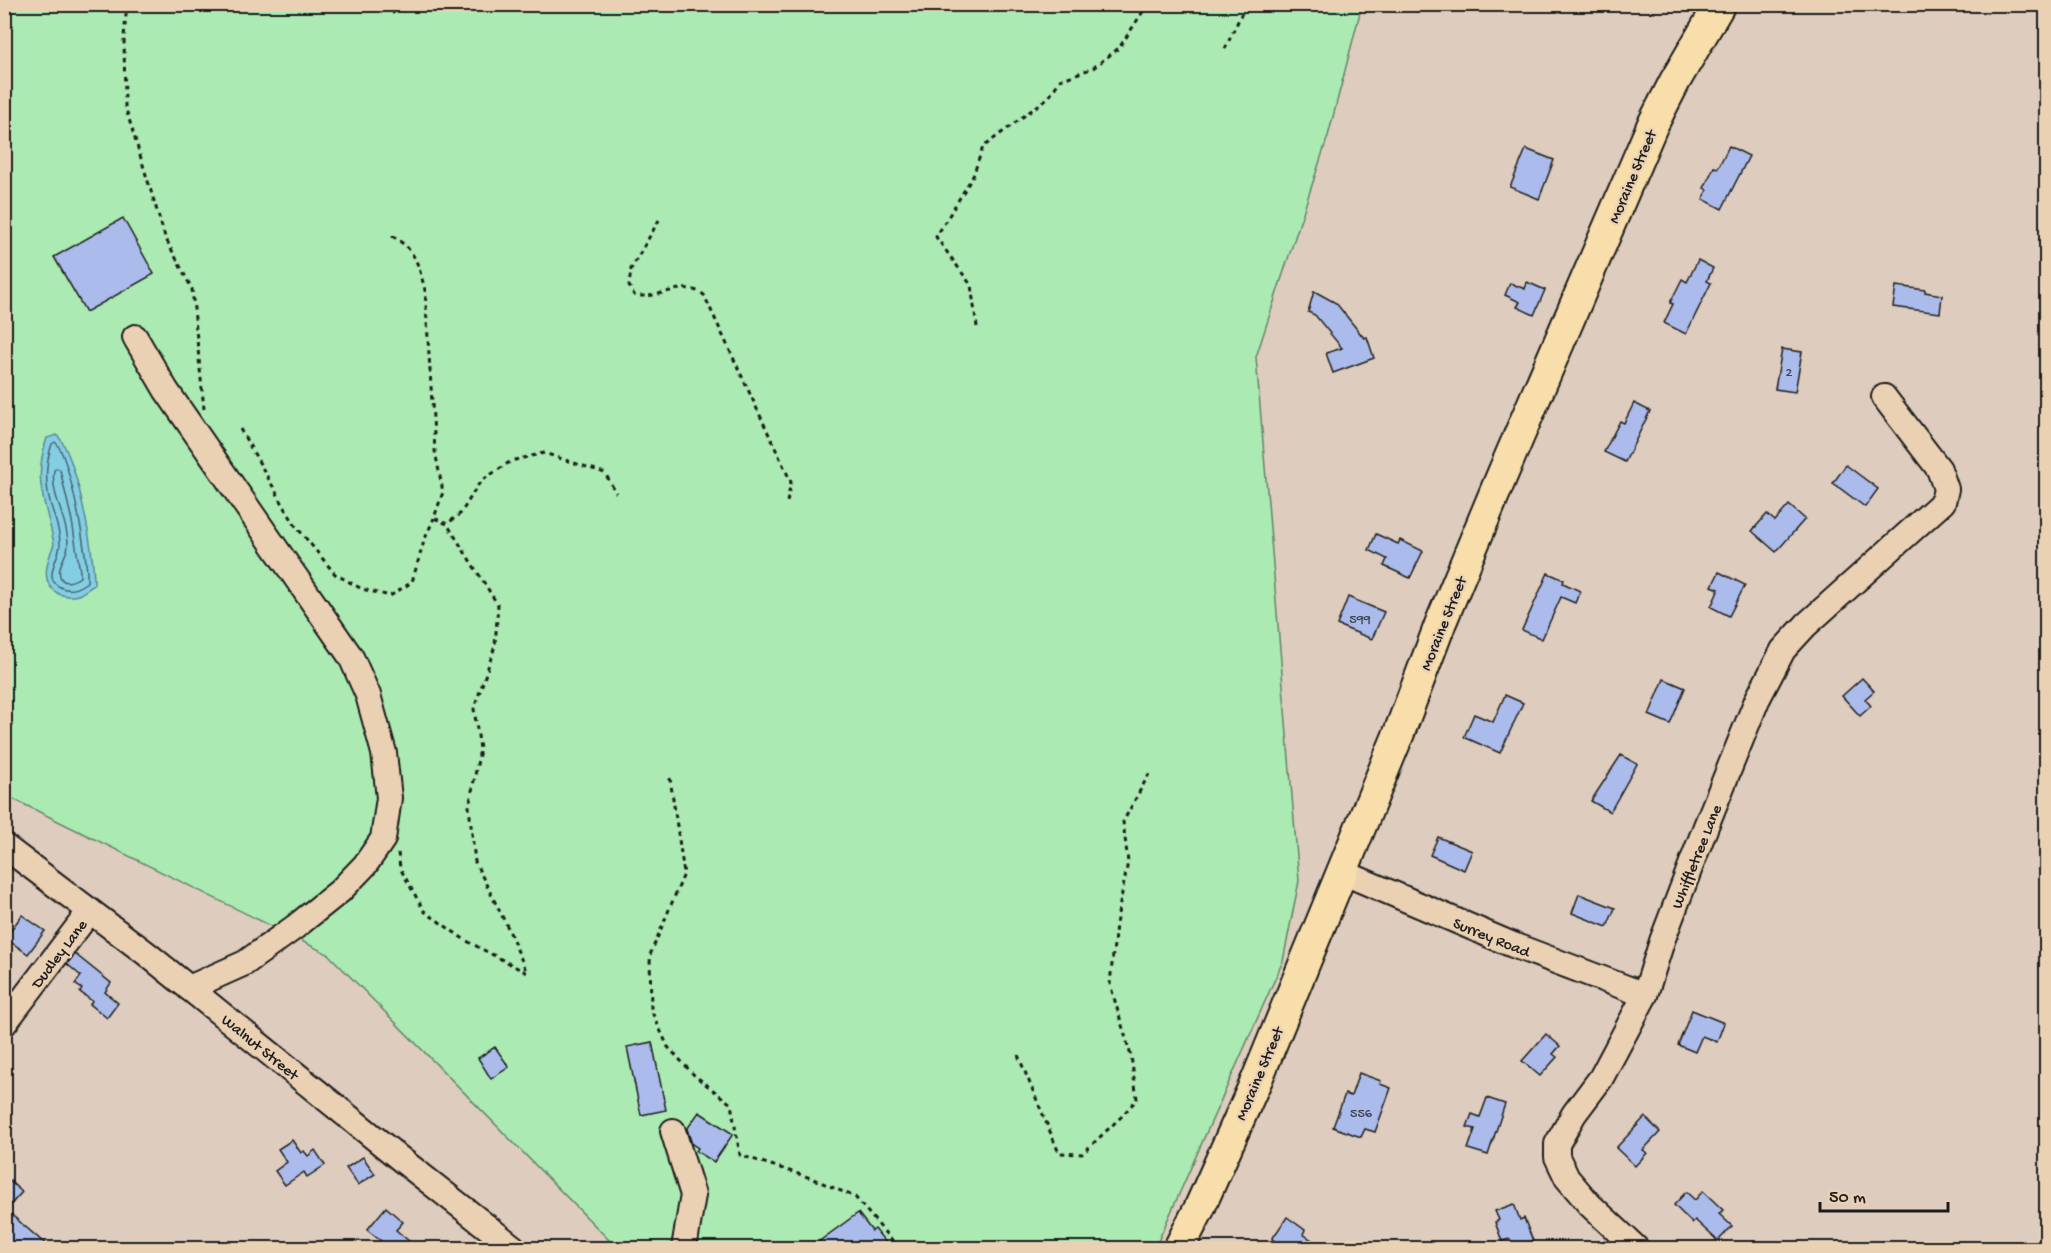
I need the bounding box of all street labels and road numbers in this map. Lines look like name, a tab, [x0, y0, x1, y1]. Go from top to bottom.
street label: Moraine Street	[1606, 126, 1663, 227]
street label: Moraine Street	[1418, 573, 1473, 674]
street label: Whiffletree Lane	[1669, 802, 1728, 912]
street label: Surrey Road	[1450, 915, 1533, 964]
street label: Dudley Lane	[28, 916, 93, 994]
street label: Walnut Street	[216, 1012, 302, 1087]
street label: Moraine Street	[1233, 1023, 1290, 1124]

